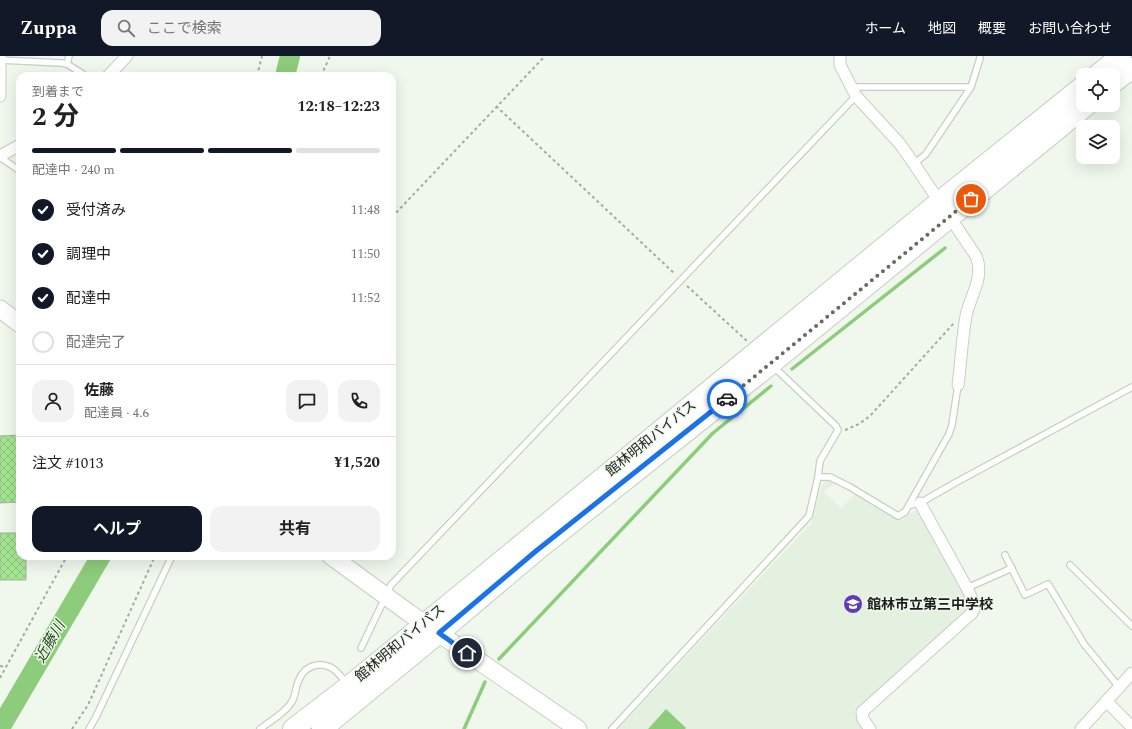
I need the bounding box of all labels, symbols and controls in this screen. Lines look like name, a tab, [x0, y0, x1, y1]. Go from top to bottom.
search box	[101, 10, 381, 46]
text: Zuppa	[20, 14, 77, 43]
icon: search	[115, 17, 137, 39]
text: ここで検索	[147, 17, 222, 40]
text: ホーム	[864, 18, 906, 39]
text: 地図	[928, 18, 956, 39]
text: 概要	[978, 18, 1006, 39]
text: お問い合わせ	[1028, 18, 1112, 39]
map controls	[1076, 68, 1120, 164]
button: locate	[1076, 68, 1120, 112]
text: 到着まで	[32, 82, 84, 102]
text: 12:18–12:23	[297, 95, 380, 118]
text: 2 分	[32, 97, 79, 137]
button: layers	[1076, 120, 1120, 164]
text: 配達中 · 240 m	[32, 160, 115, 180]
pin	[954, 182, 988, 216]
icon: bag	[960, 188, 982, 210]
icon: check	[32, 199, 54, 221]
text: 受付済み	[66, 199, 126, 222]
text: 11:48	[351, 200, 380, 220]
icon: check	[32, 243, 54, 265]
text: 調理中	[66, 243, 111, 266]
text: 11:50	[351, 244, 380, 264]
icon: check	[32, 287, 54, 309]
text: 配達中	[66, 287, 111, 310]
text: 11:52	[351, 288, 380, 308]
text: 配達完了	[66, 331, 126, 354]
text: 佐藤	[84, 379, 114, 402]
courier	[707, 379, 747, 419]
button: person	[32, 380, 74, 422]
button: chat	[286, 380, 328, 422]
button: phone	[338, 380, 380, 422]
icon: car	[716, 388, 738, 410]
street label: 館林明和バイパス	[601, 395, 701, 481]
text: 配達員 · 4.6	[84, 403, 149, 423]
text: ¥1,520	[334, 451, 380, 474]
text: 注文 #1013	[32, 452, 103, 475]
button: ヘルプ	[32, 506, 202, 552]
button: 共有	[210, 506, 380, 552]
school or university icon: 館林市立第三中学校	[842, 593, 864, 615]
place label: 館林市立第三中学校	[867, 594, 993, 615]
street label: 館林明和バイパス	[350, 599, 450, 687]
water label: 近藤川	[29, 615, 72, 667]
pin	[450, 636, 484, 670]
icon: home	[456, 642, 478, 664]

